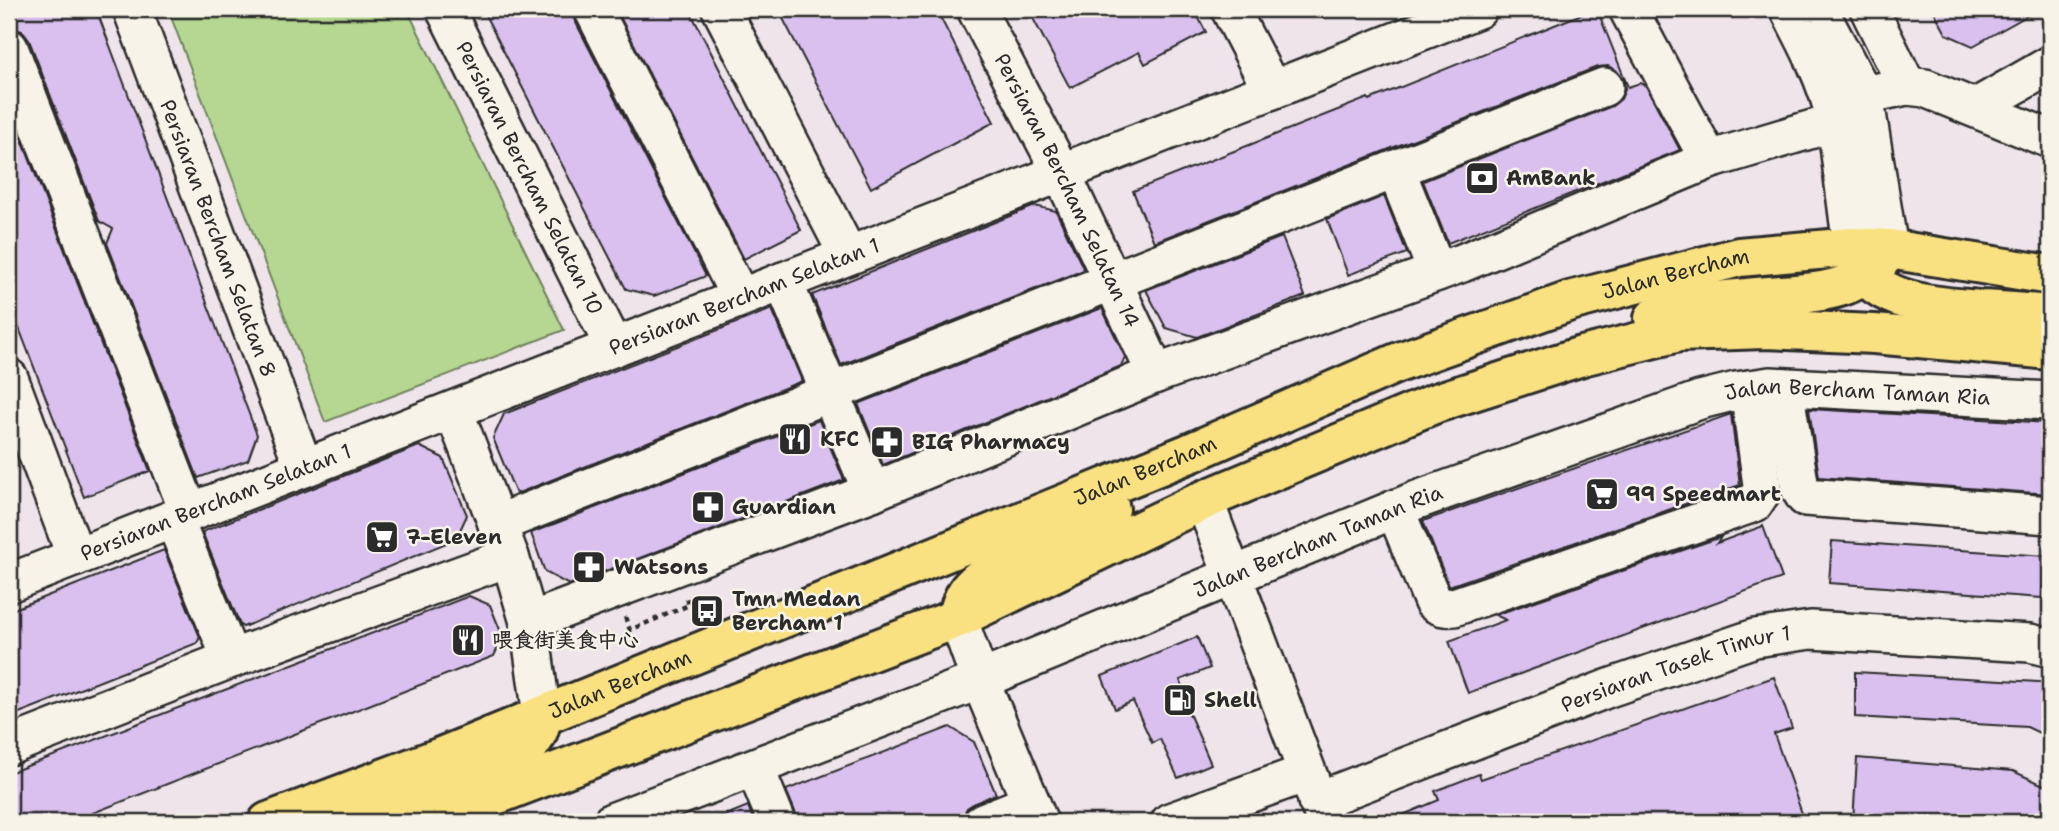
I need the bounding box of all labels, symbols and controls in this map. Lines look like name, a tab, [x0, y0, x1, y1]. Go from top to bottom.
street label: Persiaran Bercham Selatan 10	[449, 36, 610, 320]
street label: Persiaran Bercham Selatan 14	[988, 49, 1146, 332]
street label: Persiaran Bercham Selatan 8	[153, 96, 283, 381]
bank icon: AmBank	[1463, 159, 1501, 197]
place label: AmBank	[1506, 164, 1596, 192]
street label: Persiaran Bercham Selatan 1	[605, 231, 884, 362]
street label: Jalan Bercham	[1599, 242, 1751, 306]
street label: Jalan Bercham Taman Ria	[1721, 372, 1991, 412]
restaurant icon: KFC	[776, 420, 814, 458]
pharmacy icon: BIG Pharmacy	[868, 423, 906, 461]
place label: KFC	[820, 425, 859, 453]
place label: BIG Pharmacy	[912, 428, 1070, 456]
street label: Jalan Bercham	[1070, 429, 1221, 513]
street label: Persiaran Bercham Selatan 1	[76, 437, 355, 568]
supermarket icon: 99 Speedmart	[1583, 475, 1621, 513]
street label: Jalan Bercham Taman Ria	[1190, 478, 1446, 604]
place label: 99 Speedmart	[1626, 480, 1781, 508]
pharmacy icon: Guardian	[689, 488, 727, 526]
place label: Guardian	[732, 493, 836, 521]
supermarket icon: 7-Eleven	[363, 518, 401, 556]
place label: 7-Eleven	[406, 523, 502, 551]
pharmacy icon: Watsons	[570, 548, 608, 586]
place label: Watsons	[614, 553, 708, 581]
place label: Tmn Medan Bercham 1	[732, 585, 860, 637]
bus stop icon: Tmn Medan Bercham 1	[688, 592, 726, 630]
street label: Persiaran Tasek Timur 1	[1557, 619, 1792, 719]
restaurant icon: 喂食街美食中心	[449, 621, 487, 659]
place label: 喂食街美食中心	[492, 626, 639, 654]
street label: Jalan Bercham	[545, 643, 695, 726]
fuel station icon: Shell	[1161, 681, 1199, 719]
place label: Shell	[1204, 686, 1257, 714]

